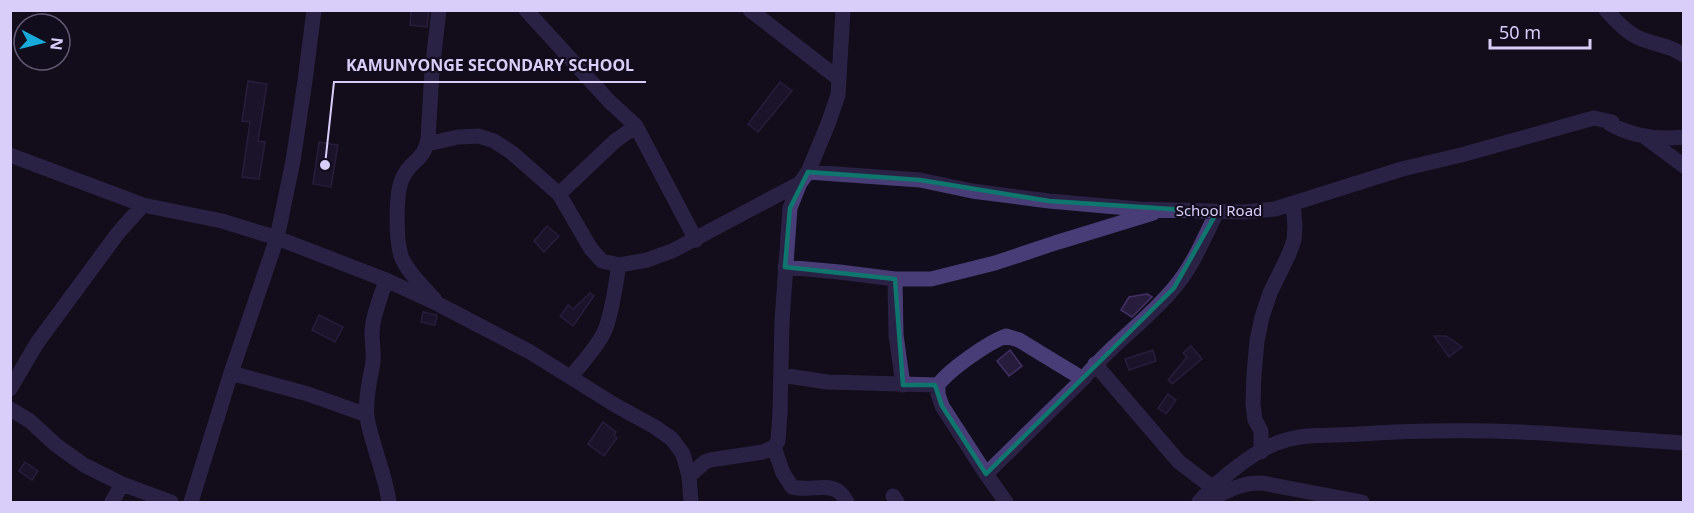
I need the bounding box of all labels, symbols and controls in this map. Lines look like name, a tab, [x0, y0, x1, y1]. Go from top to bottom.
north arrow	[12, 12, 72, 72]
scale bar	[1490, 12, 1590, 50]
text: 50 m	[1499, 20, 1541, 44]
text: N	[45, 36, 69, 52]
callout: KAMUNYONGE SECONDARY SCHOOL	[334, 48, 646, 82]
text: KAMUNYONGE SECONDARY SCHOOL	[346, 54, 634, 76]
street label: School Road	[1176, 200, 1262, 220]

